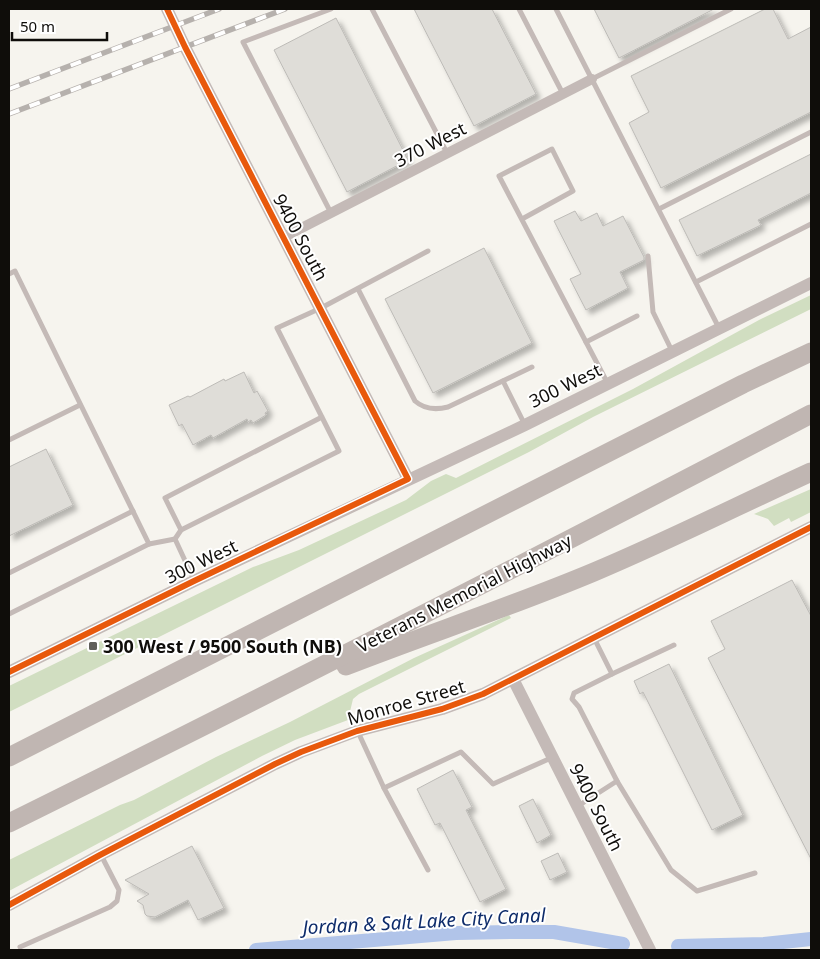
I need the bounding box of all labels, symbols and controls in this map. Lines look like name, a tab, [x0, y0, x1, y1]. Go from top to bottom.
scale bar	[12, 10, 108, 42]
text: 50 m	[20, 16, 55, 36]
street label: 370 West	[390, 116, 470, 172]
street label: 9400 South	[268, 189, 334, 285]
street label: 300 West	[525, 357, 605, 413]
street label: Veterans Memorial Highway	[352, 528, 576, 658]
street label: 300 West	[161, 533, 241, 589]
place label: 300 West / 9500 South (NB)	[103, 634, 342, 658]
marker: 300 West / 9500 South (NB)	[87, 640, 99, 652]
street label: Monroe Street	[344, 674, 468, 730]
street label: 9400 South	[565, 759, 629, 855]
water label: Jordan & Salt Lake City Canal	[299, 902, 547, 941]

